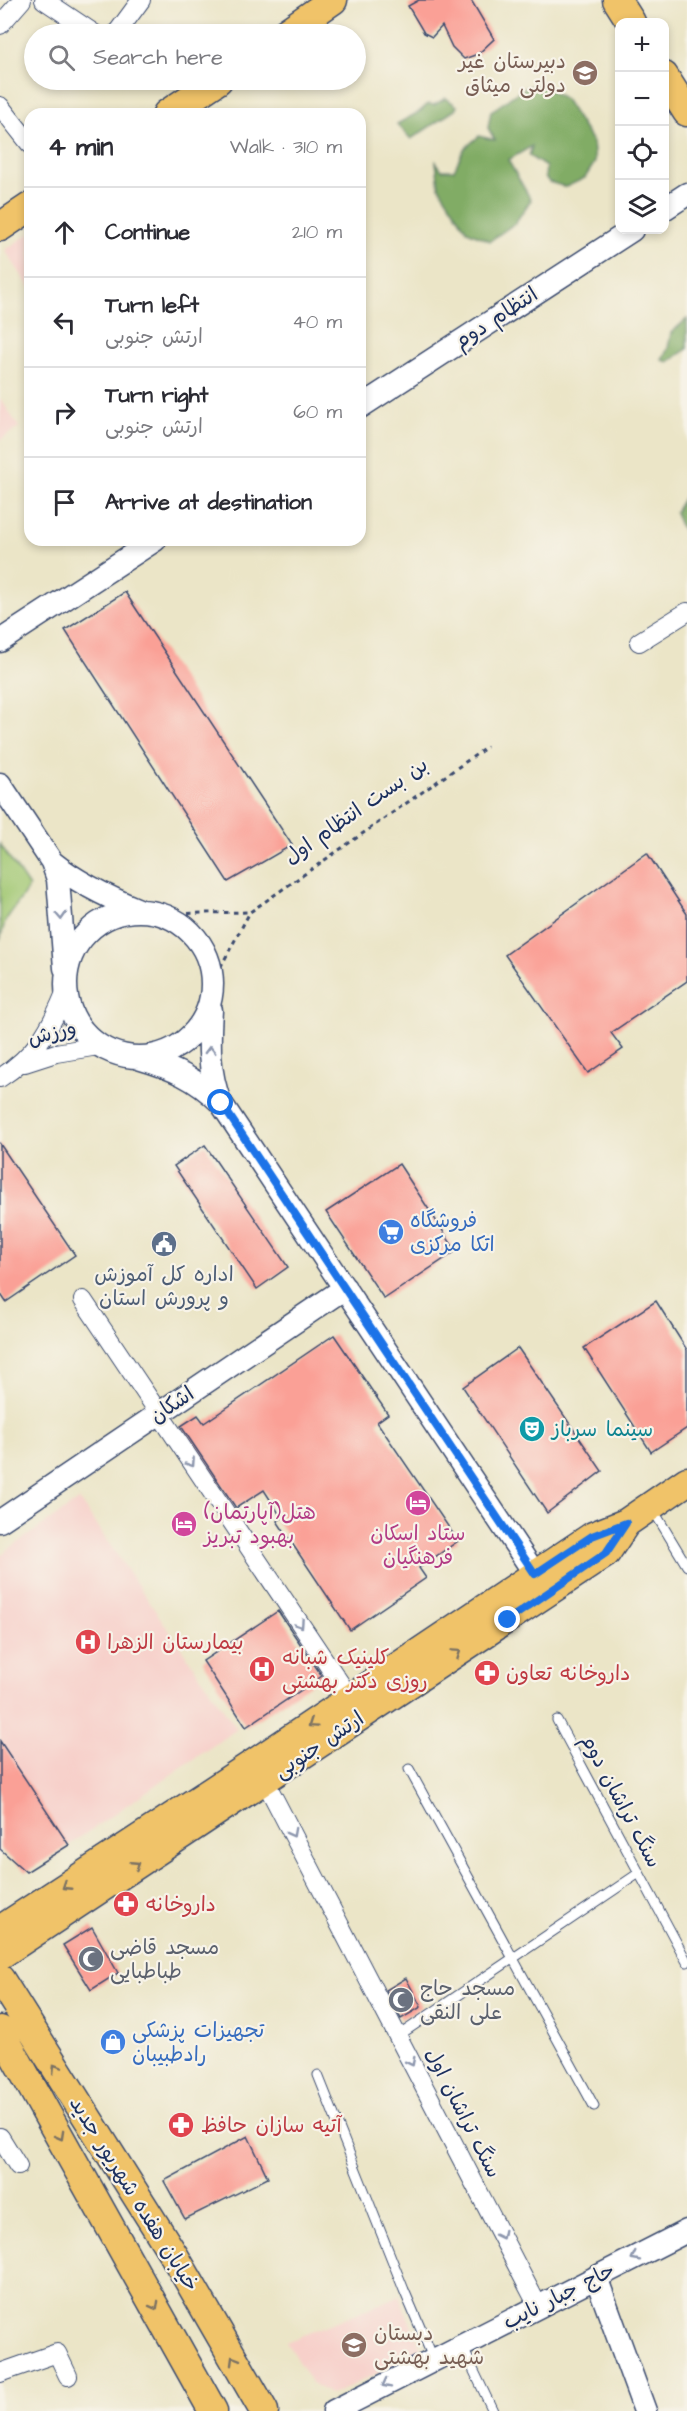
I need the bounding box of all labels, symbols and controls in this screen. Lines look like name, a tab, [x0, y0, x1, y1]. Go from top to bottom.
map controls	[615, 18, 669, 234]
button: +	[615, 18, 669, 72]
search box	[24, 24, 366, 90]
icon: search	[45, 41, 78, 74]
text: Search here	[93, 42, 223, 73]
place label: دبیرستان غیر دولتی میثاق	[457, 47, 566, 100]
school or university icon: دبیرستان غیر دولتی میثاق	[570, 58, 600, 88]
button: −	[615, 72, 669, 126]
button: locate	[615, 126, 669, 180]
text: 4 min	[48, 129, 113, 165]
text: Walk · 310 m	[230, 133, 342, 161]
button: layers	[615, 180, 669, 234]
icon: ahead	[48, 216, 81, 249]
text: Continue	[105, 217, 190, 248]
text: 210 m	[292, 218, 342, 246]
street label: انتظام دوم	[448, 280, 544, 357]
text: Turn left	[105, 290, 199, 321]
icon: left	[48, 306, 81, 339]
text: 40 m	[292, 308, 342, 336]
text: ارتش جنوبی	[105, 323, 203, 351]
text: Turn right	[105, 380, 208, 411]
icon: right	[48, 396, 81, 429]
text: 60 m	[293, 398, 342, 426]
text: ارتش جنوبی	[105, 413, 203, 441]
icon: arrive	[48, 486, 81, 519]
text: Arrive at destination	[105, 487, 312, 518]
street label: بن بست انتظام اول	[278, 750, 434, 872]
one-way arrow	[55, 912, 68, 921]
street label: ورزش	[25, 1013, 79, 1053]
one-way arrow	[203, 1046, 216, 1055]
route start	[207, 1089, 233, 1115]
place label: فروشگاه اتکا مرکزی	[410, 1206, 495, 1259]
supermarket icon: فروشگاه اتکا مرکزی	[376, 1217, 406, 1247]
public building icon: اداره کل آموزش و پرورش استان	[149, 1229, 179, 1259]
place label: اداره کل آموزش و پرورش استان	[94, 1260, 234, 1313]
street label: اشکان	[144, 1380, 200, 1430]
theatre icon: سینما سرباز	[517, 1414, 547, 1444]
place label: سینما سرباز	[550, 1415, 653, 1444]
one-way arrow	[184, 1456, 195, 1467]
hotel icon: ستاد اسکان فرهنگیان	[403, 1488, 433, 1518]
place label: هتل(آپارتمان) بهبود تبریز	[202, 1498, 316, 1551]
hotel icon: هتل(آپارتمان) بهبود تبریز	[169, 1509, 199, 1539]
place label: ستاد اسکان فرهنگیان	[370, 1519, 466, 1572]
route end	[494, 1606, 520, 1632]
one-way arrow	[293, 1617, 304, 1628]
hospital icon: بیمارستان الزهرا	[73, 1627, 103, 1657]
place label: بیمارستان الزهرا	[107, 1628, 244, 1657]
place label: کلینیک شبانه روزی دکتر بهشتی	[282, 1643, 428, 1696]
one-way arrow	[451, 1649, 461, 1661]
hospital icon: کلینیک شبانه روزی دکتر بهشتی	[247, 1654, 277, 1684]
pharmacy icon: داروخانه تعاون	[472, 1658, 502, 1688]
place label: داروخانه تعاون	[506, 1659, 630, 1688]
street label: ارتش جنوبی	[268, 1704, 370, 1786]
one-way arrow	[308, 1717, 319, 1728]
street label: سنگ تراشان دوم	[573, 1729, 668, 1873]
one-way arrow	[285, 1827, 296, 1837]
one-way arrow	[130, 1861, 141, 1872]
one-way arrow	[62, 1879, 72, 1891]
pharmacy icon: داروخانه	[111, 1889, 141, 1919]
place label: داروخانه	[146, 1890, 216, 1919]
place label: مسجد قاضی طباطبایی	[110, 1933, 219, 1986]
mosque icon: مسجد قاضی طباطبایی	[76, 1944, 106, 1974]
place label: مسجد حاج علی النقی	[420, 1974, 515, 2027]
mosque icon: مسجد حاج علی النقی	[386, 1985, 416, 2015]
place label: تجهیزات پزشکی رادطبیبان	[132, 2016, 265, 2069]
shop icon: تجهیزات پزشکی رادطبیبان	[98, 2027, 128, 2057]
street label: سنگ تراشان اول	[418, 2043, 508, 2183]
one-way arrow	[404, 2055, 415, 2066]
one-way arrow	[53, 2064, 64, 2075]
street label: خیابان هفده شهریور جدید	[62, 2091, 206, 2297]
pharmacy icon: آتیه سازان حافظ	[166, 2110, 196, 2140]
place label: آتیه سازان حافظ	[201, 2111, 342, 2140]
one-way arrow	[53, 2130, 64, 2140]
one-way arrow	[494, 2228, 505, 2239]
one-way arrow	[630, 2250, 641, 2261]
street label: حاج جبار نایب	[498, 2255, 620, 2337]
one-way arrow	[148, 2300, 159, 2310]
place label: دبستان شهید بهشتی	[374, 2319, 484, 2372]
school or university icon: دبستان شهید بهشتی	[339, 2330, 369, 2360]
one-way arrow	[230, 2356, 242, 2366]
one-way arrow	[382, 2377, 393, 2388]

